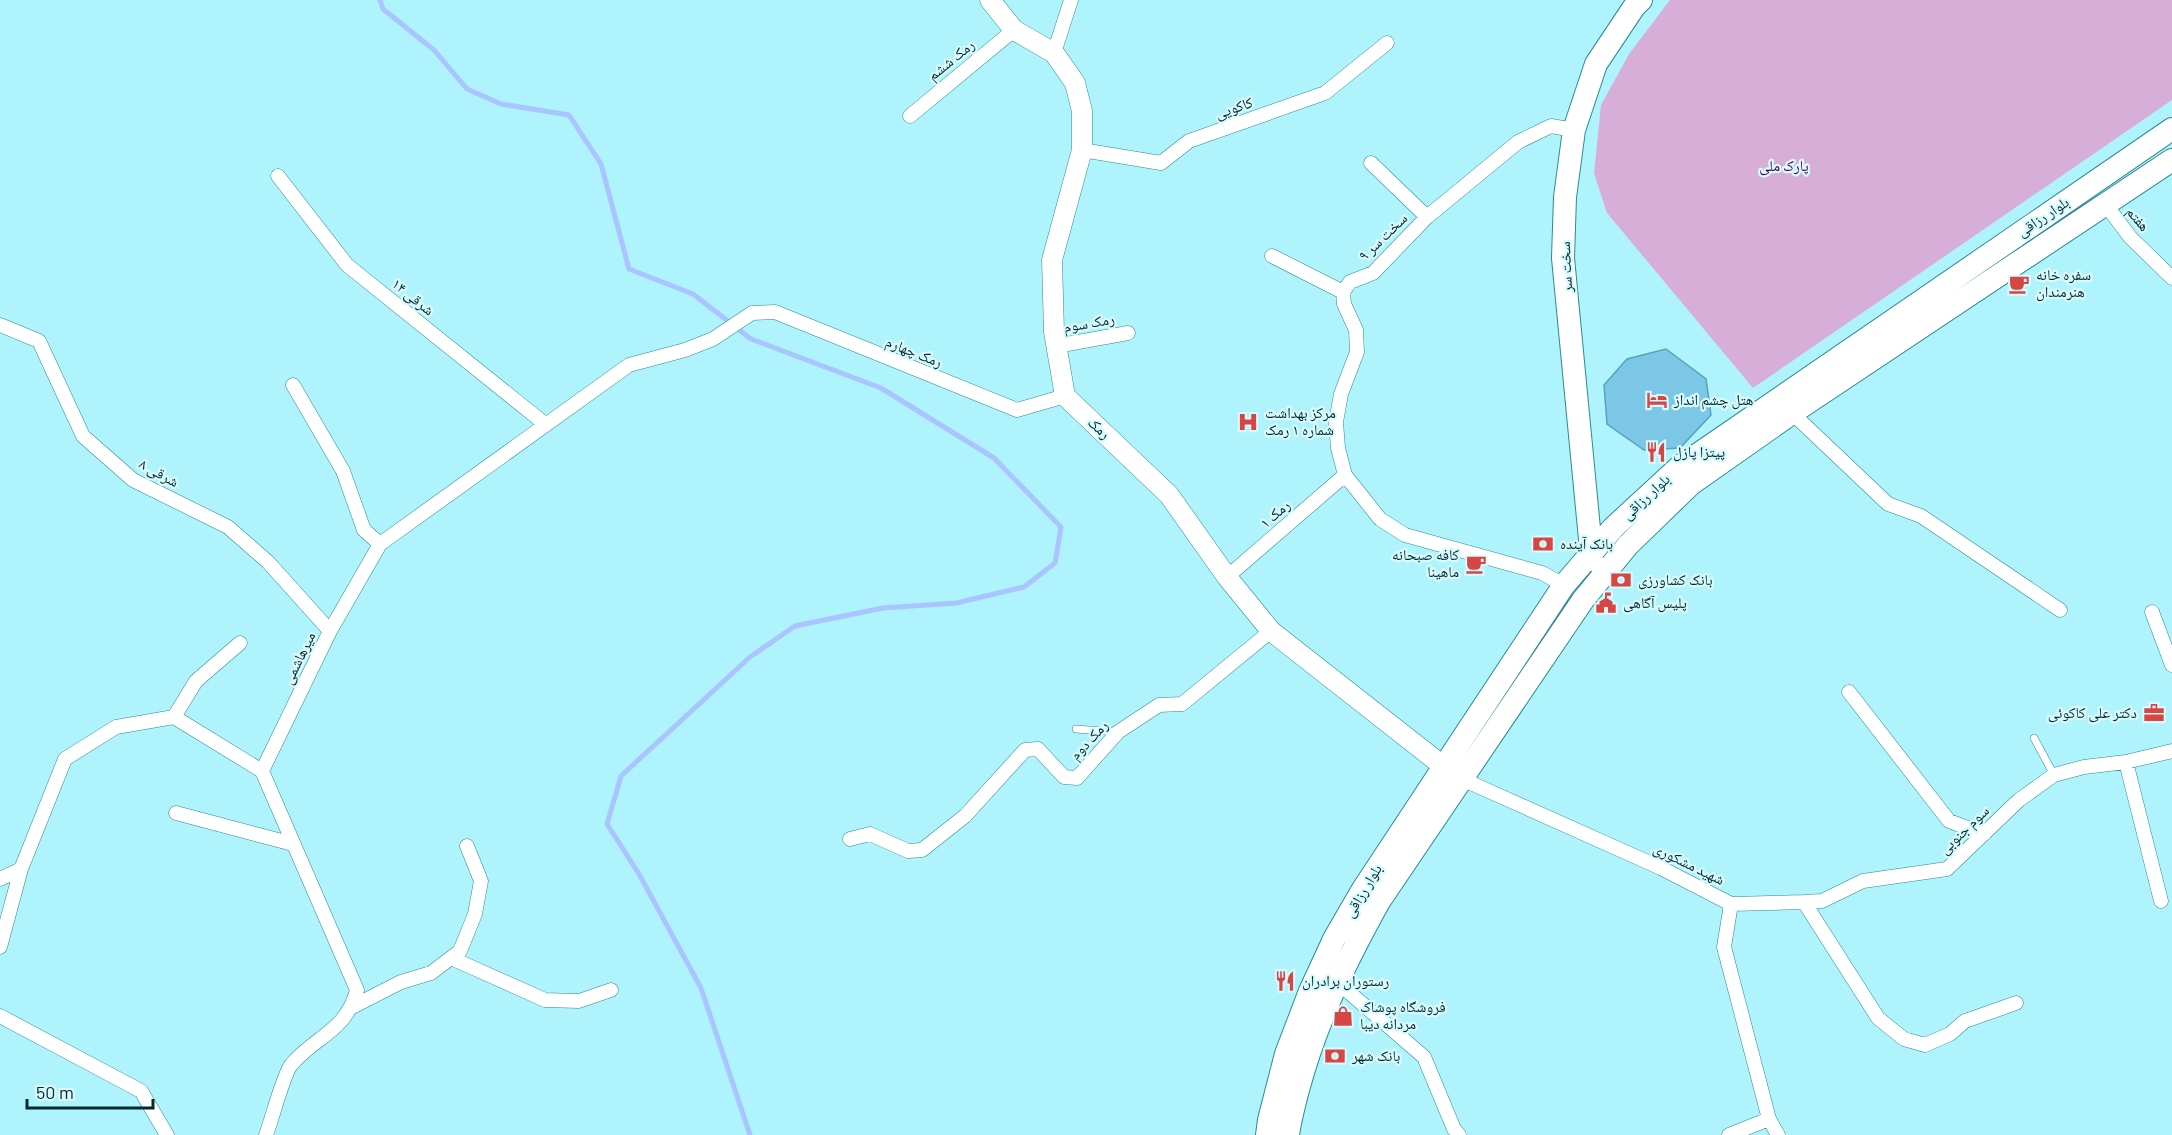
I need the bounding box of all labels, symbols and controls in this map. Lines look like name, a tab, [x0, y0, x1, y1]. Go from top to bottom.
street label: رمک ششم	[923, 35, 979, 85]
street label: کاکویی	[1212, 92, 1256, 124]
park label: پارک ملی	[1759, 156, 1809, 176]
street label: بلوار رزاقی	[2013, 192, 2073, 242]
street label: هفتم	[2122, 202, 2154, 236]
street label: سخت سر ۹	[1354, 209, 1411, 265]
street label: سخت سر	[1555, 241, 1576, 294]
place label: سفره خانه هنرمندان	[2036, 265, 2091, 302]
cafe icon: سفره خانه هنرمندان	[2007, 272, 2031, 296]
street label: شرقی ۱۴	[388, 274, 438, 320]
street label: رمک سوم	[1062, 309, 1116, 337]
street label: رمک چهارم	[883, 332, 945, 372]
hotel icon: هتل چشم انداز	[1645, 388, 1669, 412]
place label: هتل چشم انداز	[1673, 390, 1753, 410]
place label: مرکز بهداشت شماره ۱ رمک	[1265, 403, 1336, 439]
hospital icon: مرکز بهداشت شماره ۱ رمک	[1236, 410, 1260, 434]
street label: رمک	[1084, 412, 1115, 443]
restaurant icon: پیتزا پازل	[1644, 440, 1668, 464]
place label: پیتزا پازل	[1673, 442, 1725, 462]
street label: شرقی ۸	[136, 454, 182, 492]
street label: بلوار رزاقی	[1618, 470, 1674, 524]
street label: رمک ۱	[1256, 495, 1294, 532]
bank icon: بانک آینده	[1531, 532, 1555, 556]
place label: بانک آینده	[1560, 534, 1613, 552]
place label: کافه صبحانه ماهینا	[1392, 545, 1459, 580]
cafe icon: کافه صبحانه ماهینا	[1464, 552, 1488, 576]
bank icon: بانک کشاورزی	[1609, 568, 1633, 592]
place label: بانک کشاورزی	[1638, 570, 1713, 590]
public building icon: پلیس آگاهی	[1594, 591, 1618, 615]
place label: پلیس آگاهی	[1623, 593, 1687, 613]
street label: میرهاشمی	[278, 628, 320, 688]
office icon: دکتر علی کاکوئی	[2142, 701, 2166, 725]
place label: دکتر علی کاکوئی	[2048, 703, 2137, 723]
street label: رمک دوم	[1065, 716, 1113, 764]
street label: سوم جنوبی	[1935, 801, 1994, 859]
street label: شهید مشکوری	[1650, 838, 1728, 890]
street label: بلوار رزاقی	[1339, 861, 1387, 921]
restaurant icon: رستوران برادران	[1273, 969, 1297, 993]
place label: رستوران برادران	[1302, 971, 1390, 991]
place label: فروشگاه پوشاک مردانه دیبا	[1360, 997, 1446, 1033]
shop icon: فروشگاه پوشاک مردانه دیبا	[1331, 1004, 1355, 1028]
bank icon: بانک شهر	[1323, 1044, 1347, 1068]
place label: بانک شهر	[1351, 1046, 1400, 1065]
scale bar	[27, 1072, 153, 1110]
text: 50 m	[36, 1081, 74, 1103]

